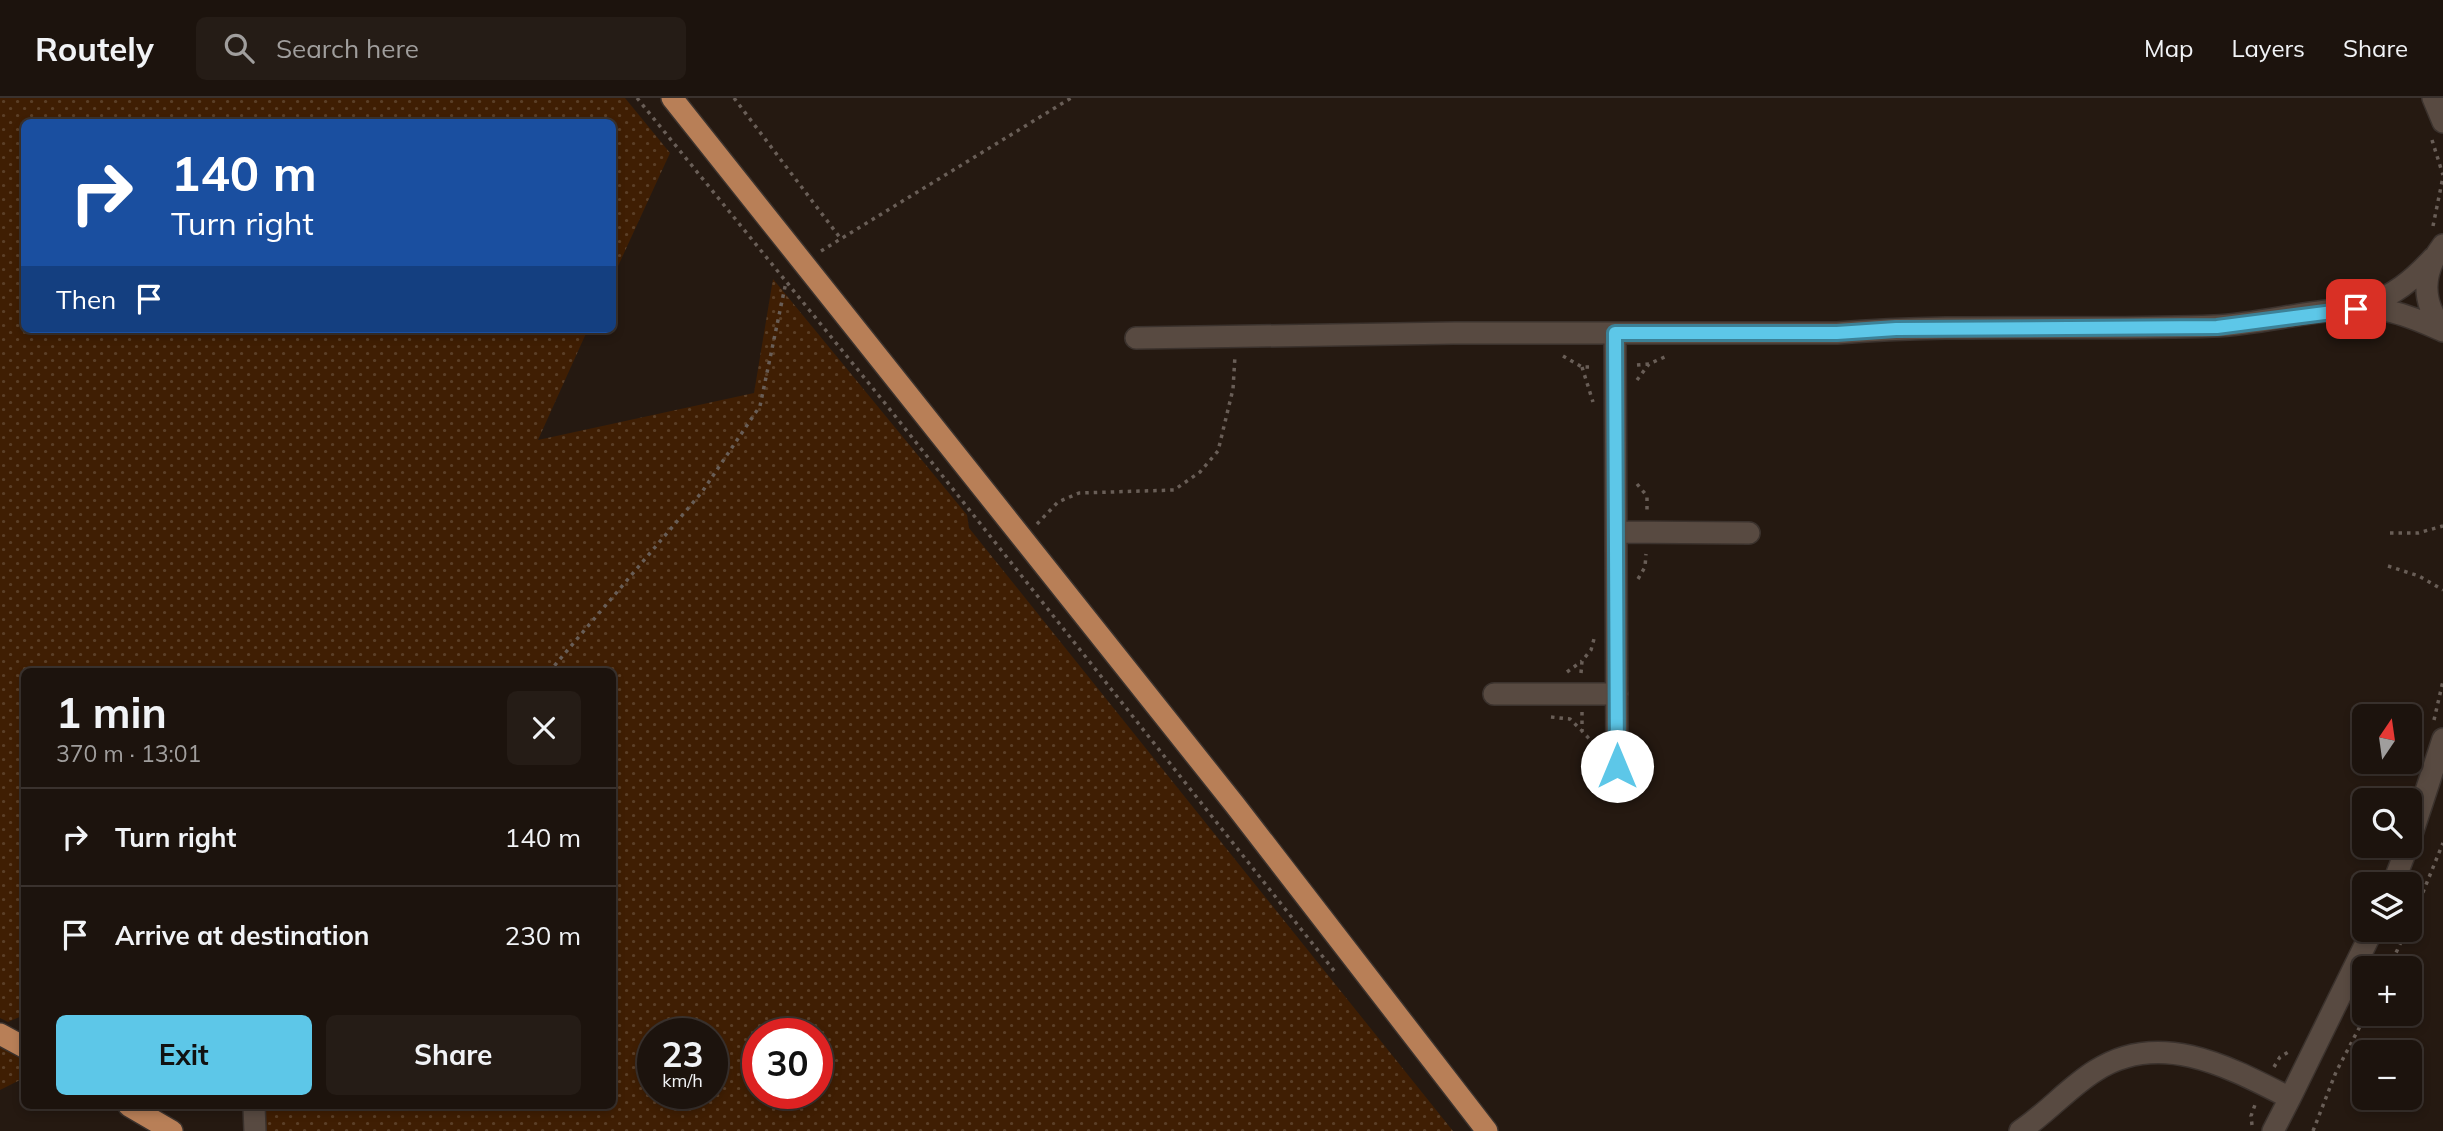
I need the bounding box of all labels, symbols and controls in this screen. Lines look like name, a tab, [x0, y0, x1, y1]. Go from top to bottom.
search box	[196, 17, 686, 80]
text: Routely	[35, 28, 154, 69]
icon: search	[220, 29, 258, 67]
text: Search here	[276, 32, 419, 65]
text: Map	[2144, 33, 2193, 63]
text: Layers	[2231, 33, 2305, 63]
text: Share	[2343, 33, 2408, 63]
text: 140 m	[171, 142, 317, 203]
icon: right	[56, 147, 147, 238]
text: Turn right	[171, 203, 314, 243]
pin	[2326, 279, 2386, 339]
icon: arrive	[130, 280, 168, 318]
text: Then	[56, 283, 116, 316]
icon: arrive	[2337, 290, 2375, 328]
text: 1 min	[56, 686, 167, 739]
button: close	[507, 691, 581, 765]
north arrow	[2352, 704, 2422, 774]
map controls	[2352, 704, 2422, 1110]
position arrow	[1580, 729, 1654, 803]
text: 370 m · 13:01	[56, 739, 201, 768]
button: search	[2352, 788, 2422, 858]
icon: right	[56, 818, 94, 856]
text: Turn right	[115, 821, 236, 854]
text: 140 m	[505, 821, 581, 854]
button: layers	[2352, 872, 2422, 942]
icon: arrive	[56, 916, 94, 954]
text: Arrive at destination	[115, 919, 370, 952]
text: 230 m	[505, 919, 581, 952]
button: +	[2352, 956, 2422, 1026]
button: Exit	[56, 1015, 312, 1095]
button: Share	[326, 1015, 581, 1095]
speed limit sign: 30	[742, 1018, 833, 1109]
text: 23	[661, 1032, 704, 1076]
button: −	[2352, 1040, 2422, 1110]
text: km/h	[662, 1069, 703, 1092]

